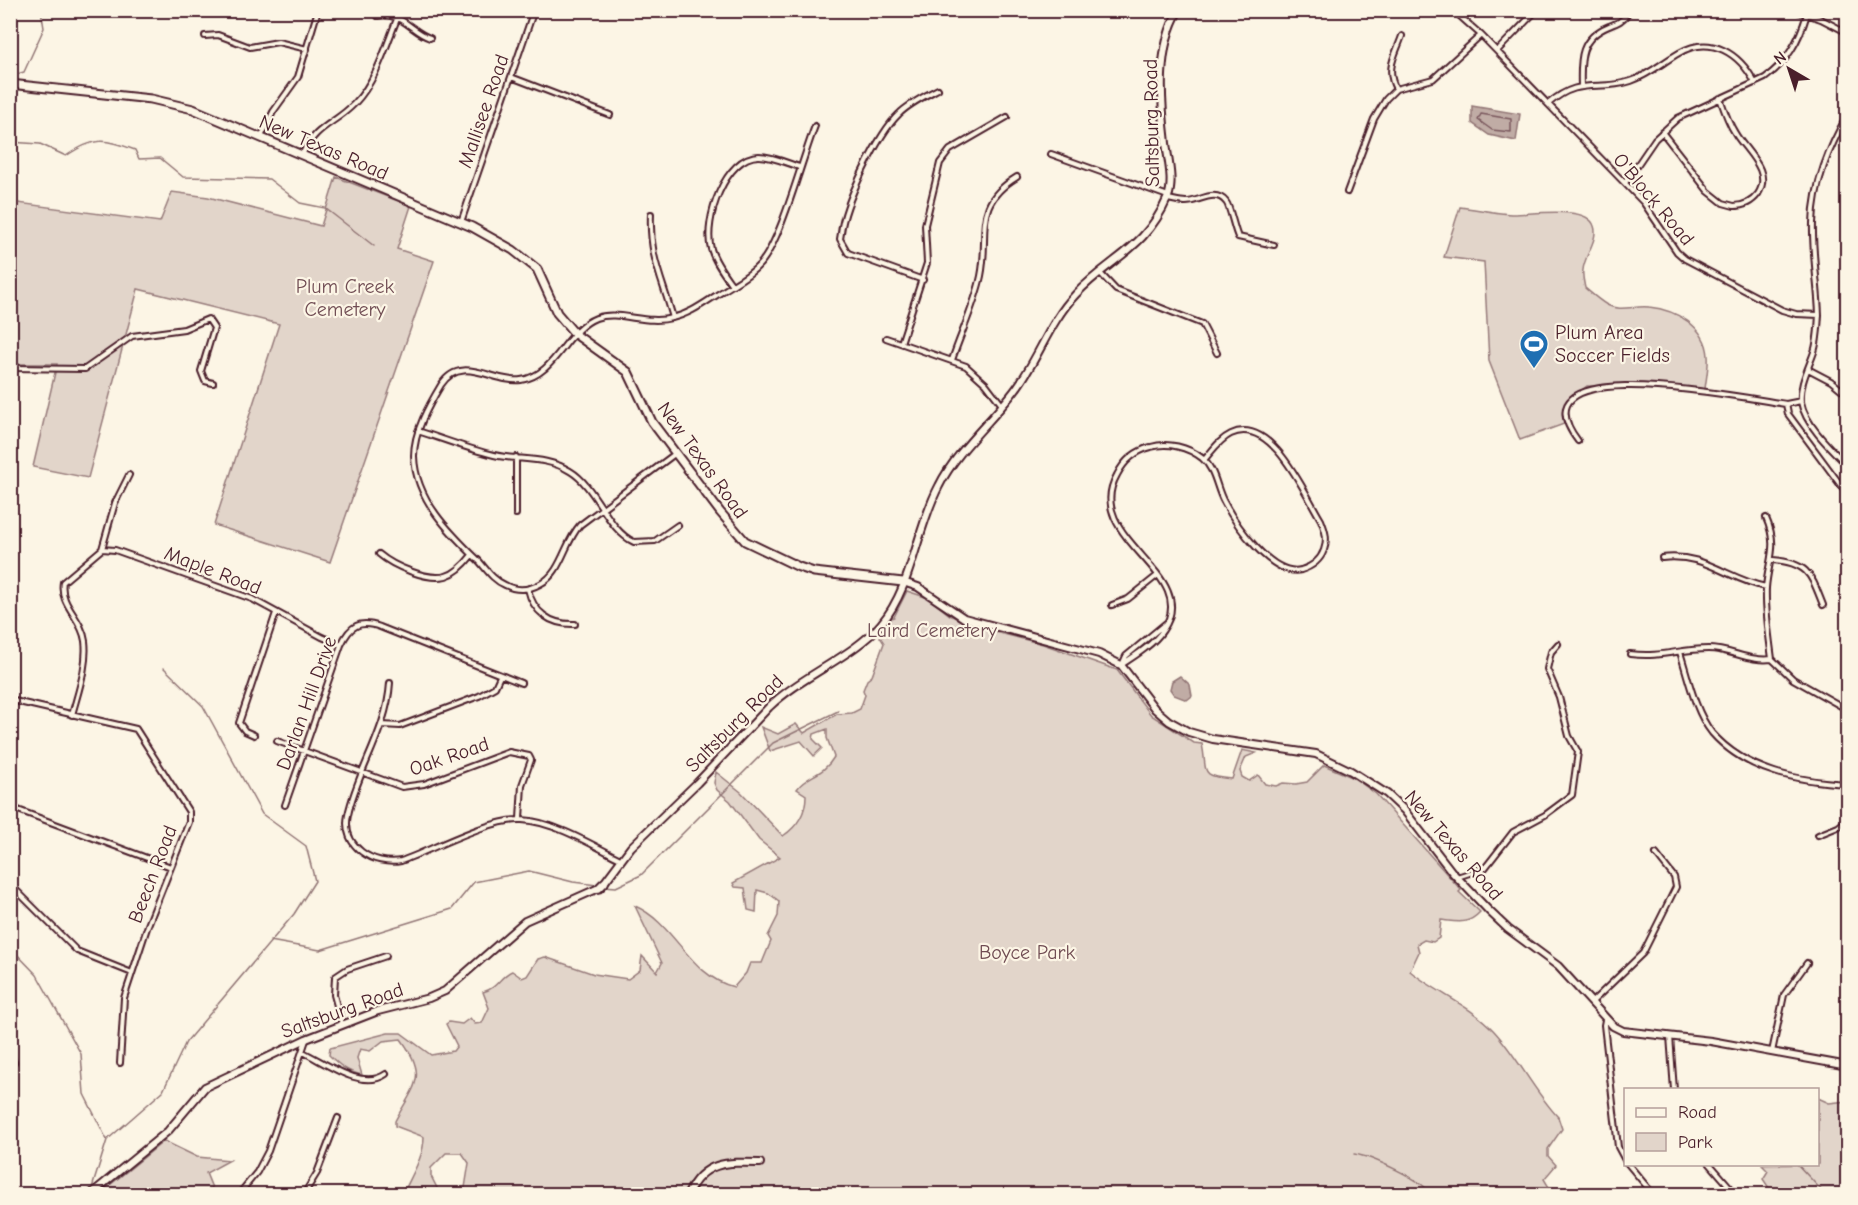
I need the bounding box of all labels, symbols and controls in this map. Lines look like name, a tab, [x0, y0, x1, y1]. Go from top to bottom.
north arrow	[1759, 39, 1819, 99]
text: N	[1770, 48, 1790, 68]
street label: Mallisee Road	[453, 51, 514, 171]
street label: Saltsburg Road	[1139, 59, 1164, 187]
street label: New Texas Road	[256, 110, 392, 185]
street label: O'Block Road	[1608, 149, 1699, 250]
park label: Plum Creek Cemetery	[296, 275, 395, 321]
place label: Plum Area Soccer Fields	[1555, 321, 1670, 367]
sports icon: Plum Area Soccer Fields	[1518, 328, 1550, 370]
street label: New Texas Road	[653, 398, 753, 523]
street label: Maple Road	[161, 541, 265, 599]
park label: Laird Cemetery	[867, 619, 997, 642]
street label: Darlan Hill Drive	[272, 633, 341, 773]
street label: Saltsburg Road	[681, 670, 788, 777]
street label: Oak Road	[406, 732, 492, 781]
street label: New Texas Road	[1400, 786, 1508, 905]
street label: Beech Road	[123, 822, 182, 926]
park label: Boyce Park	[979, 941, 1075, 964]
street label: Saltsburg Road	[278, 978, 406, 1043]
legend	[1624, 1088, 1819, 1166]
text: Road	[1678, 1102, 1717, 1123]
text: Park	[1678, 1132, 1713, 1153]

